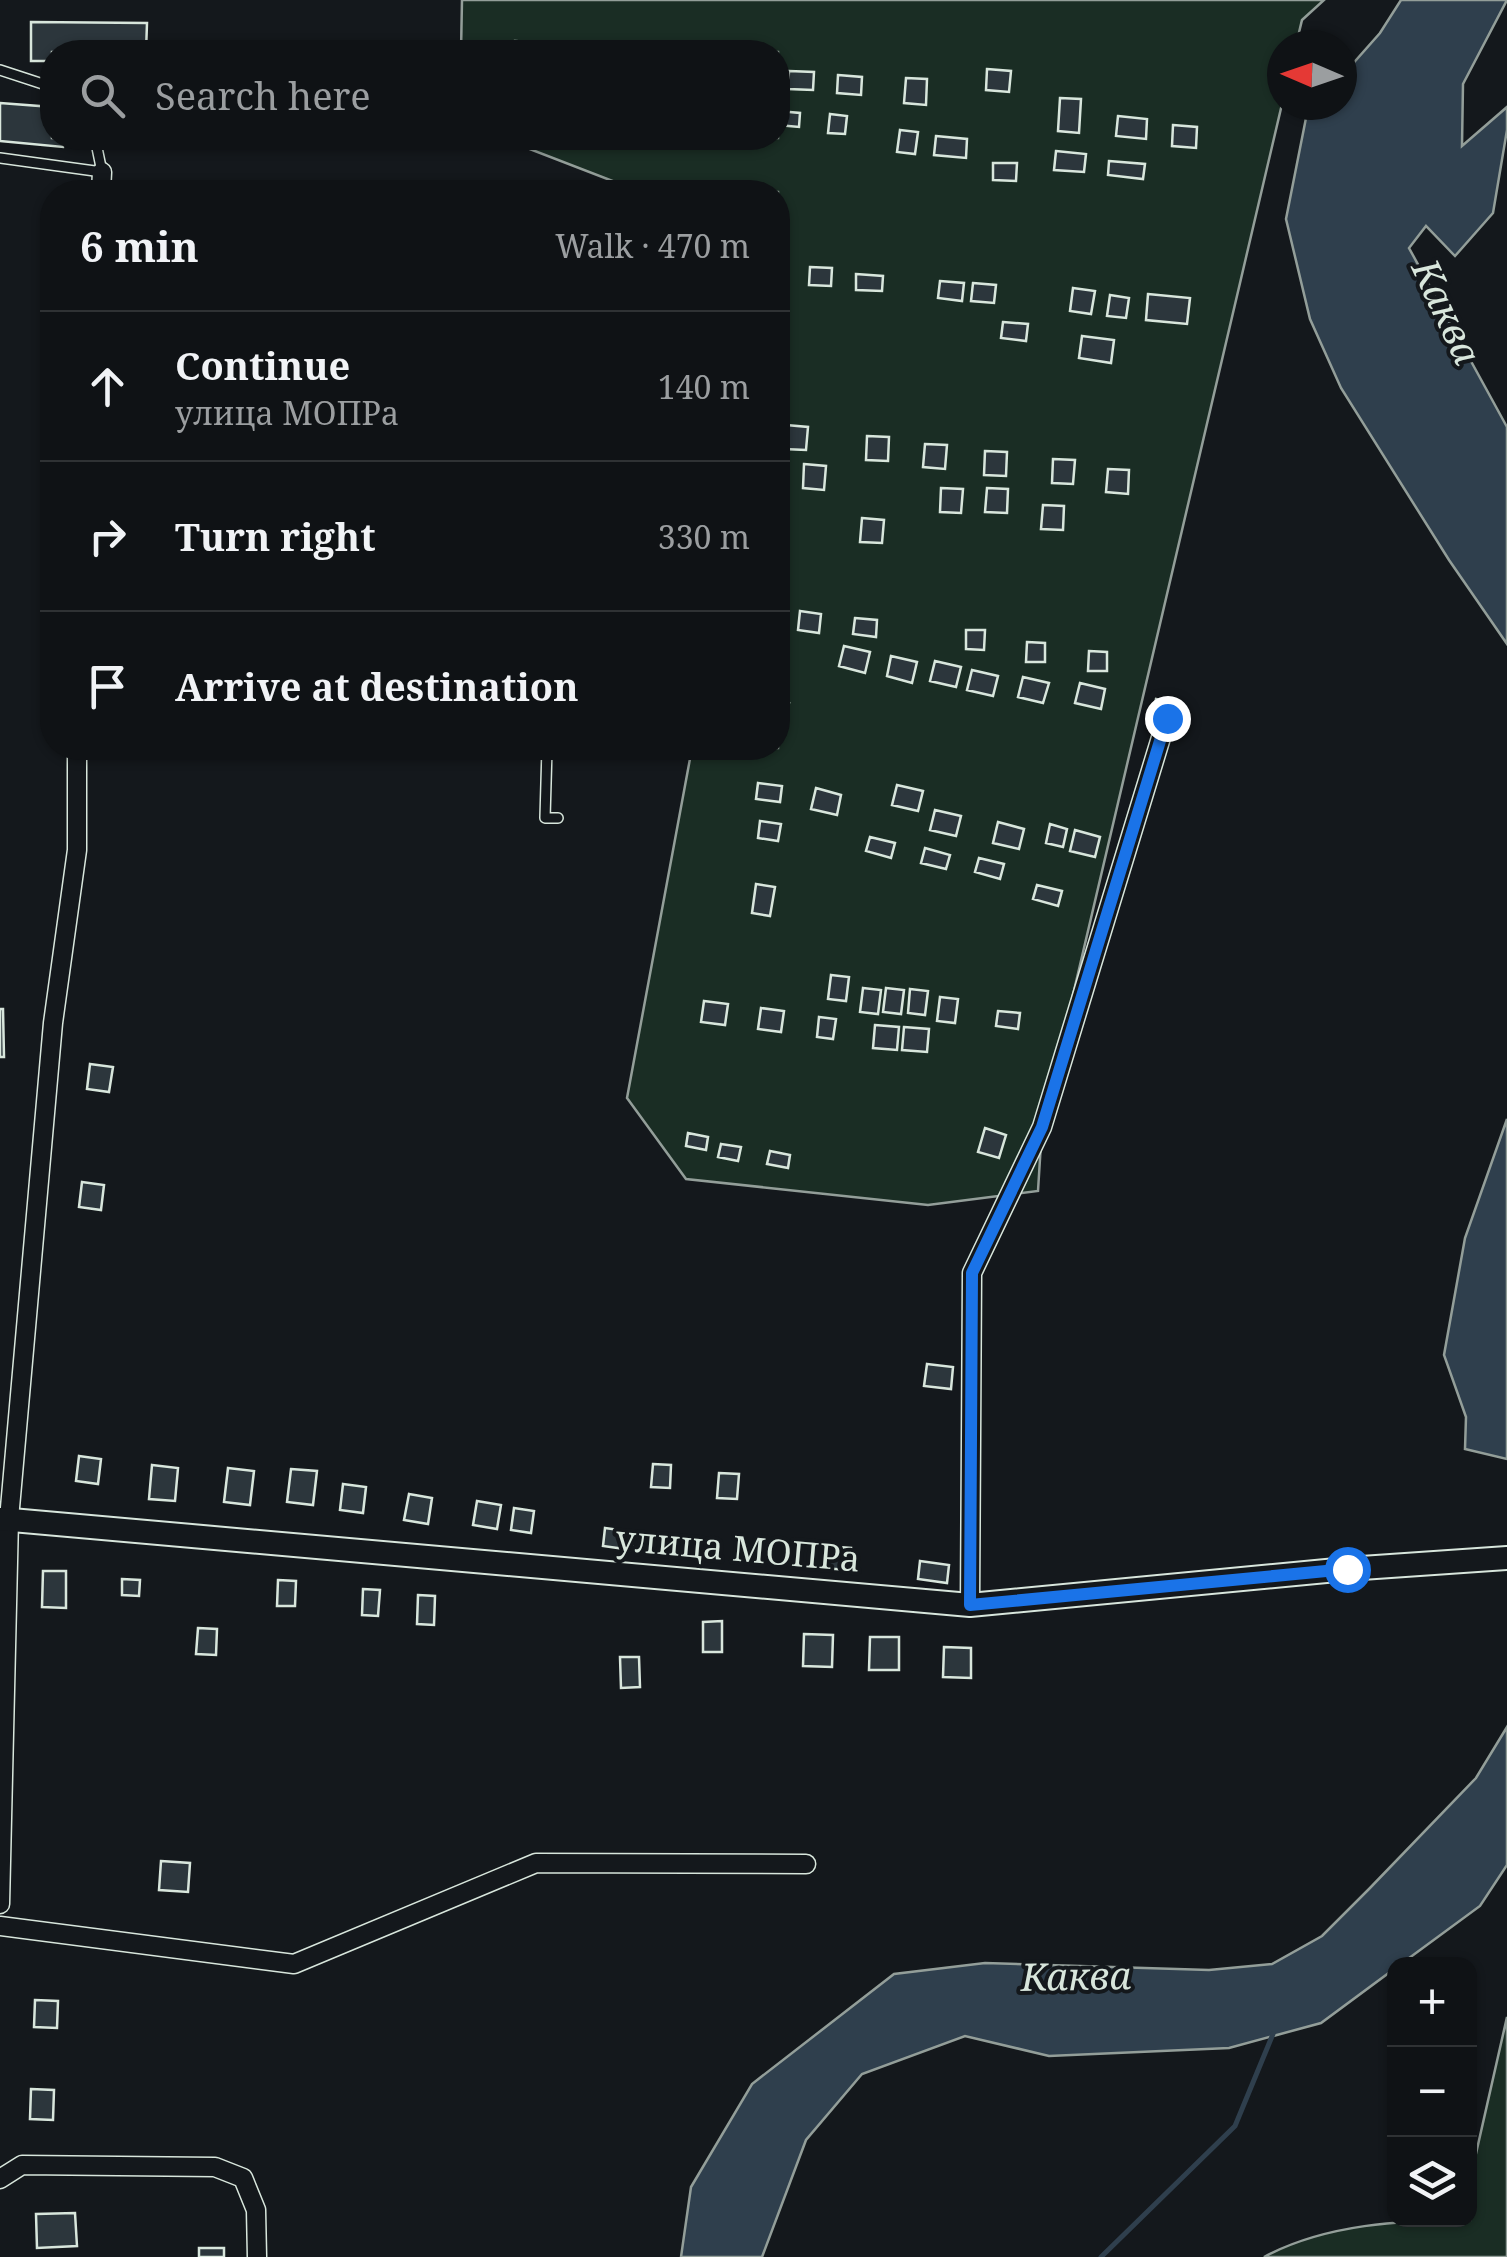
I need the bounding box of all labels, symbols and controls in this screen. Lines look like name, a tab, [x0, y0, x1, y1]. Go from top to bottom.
north arrow	[1267, 30, 1357, 120]
search box	[40, 40, 790, 150]
icon: search	[75, 68, 130, 123]
text: Search here	[155, 69, 371, 121]
text: 6 min	[80, 217, 199, 274]
text: Walk · 470 m	[555, 224, 750, 267]
water label: Каква	[1400, 249, 1495, 372]
text: Continue	[175, 339, 350, 391]
icon: ahead	[80, 359, 135, 414]
text: 140 m	[658, 365, 750, 408]
text: улица МОПРа	[175, 391, 399, 434]
icon: right	[80, 509, 135, 564]
text: Turn right	[175, 510, 376, 562]
text: 330 m	[658, 515, 750, 558]
icon: arrive	[80, 659, 135, 714]
text: Arrive at destination	[175, 660, 579, 712]
route end	[1145, 696, 1191, 742]
street label: улица МОПРа	[614, 1513, 862, 1582]
route start	[1325, 1547, 1371, 1593]
water label: Каква	[1019, 1948, 1132, 2002]
map controls	[1387, 1957, 1477, 2227]
button: +	[1387, 1957, 1477, 2047]
button: −	[1387, 2047, 1477, 2137]
button: layers	[1387, 2137, 1477, 2227]

